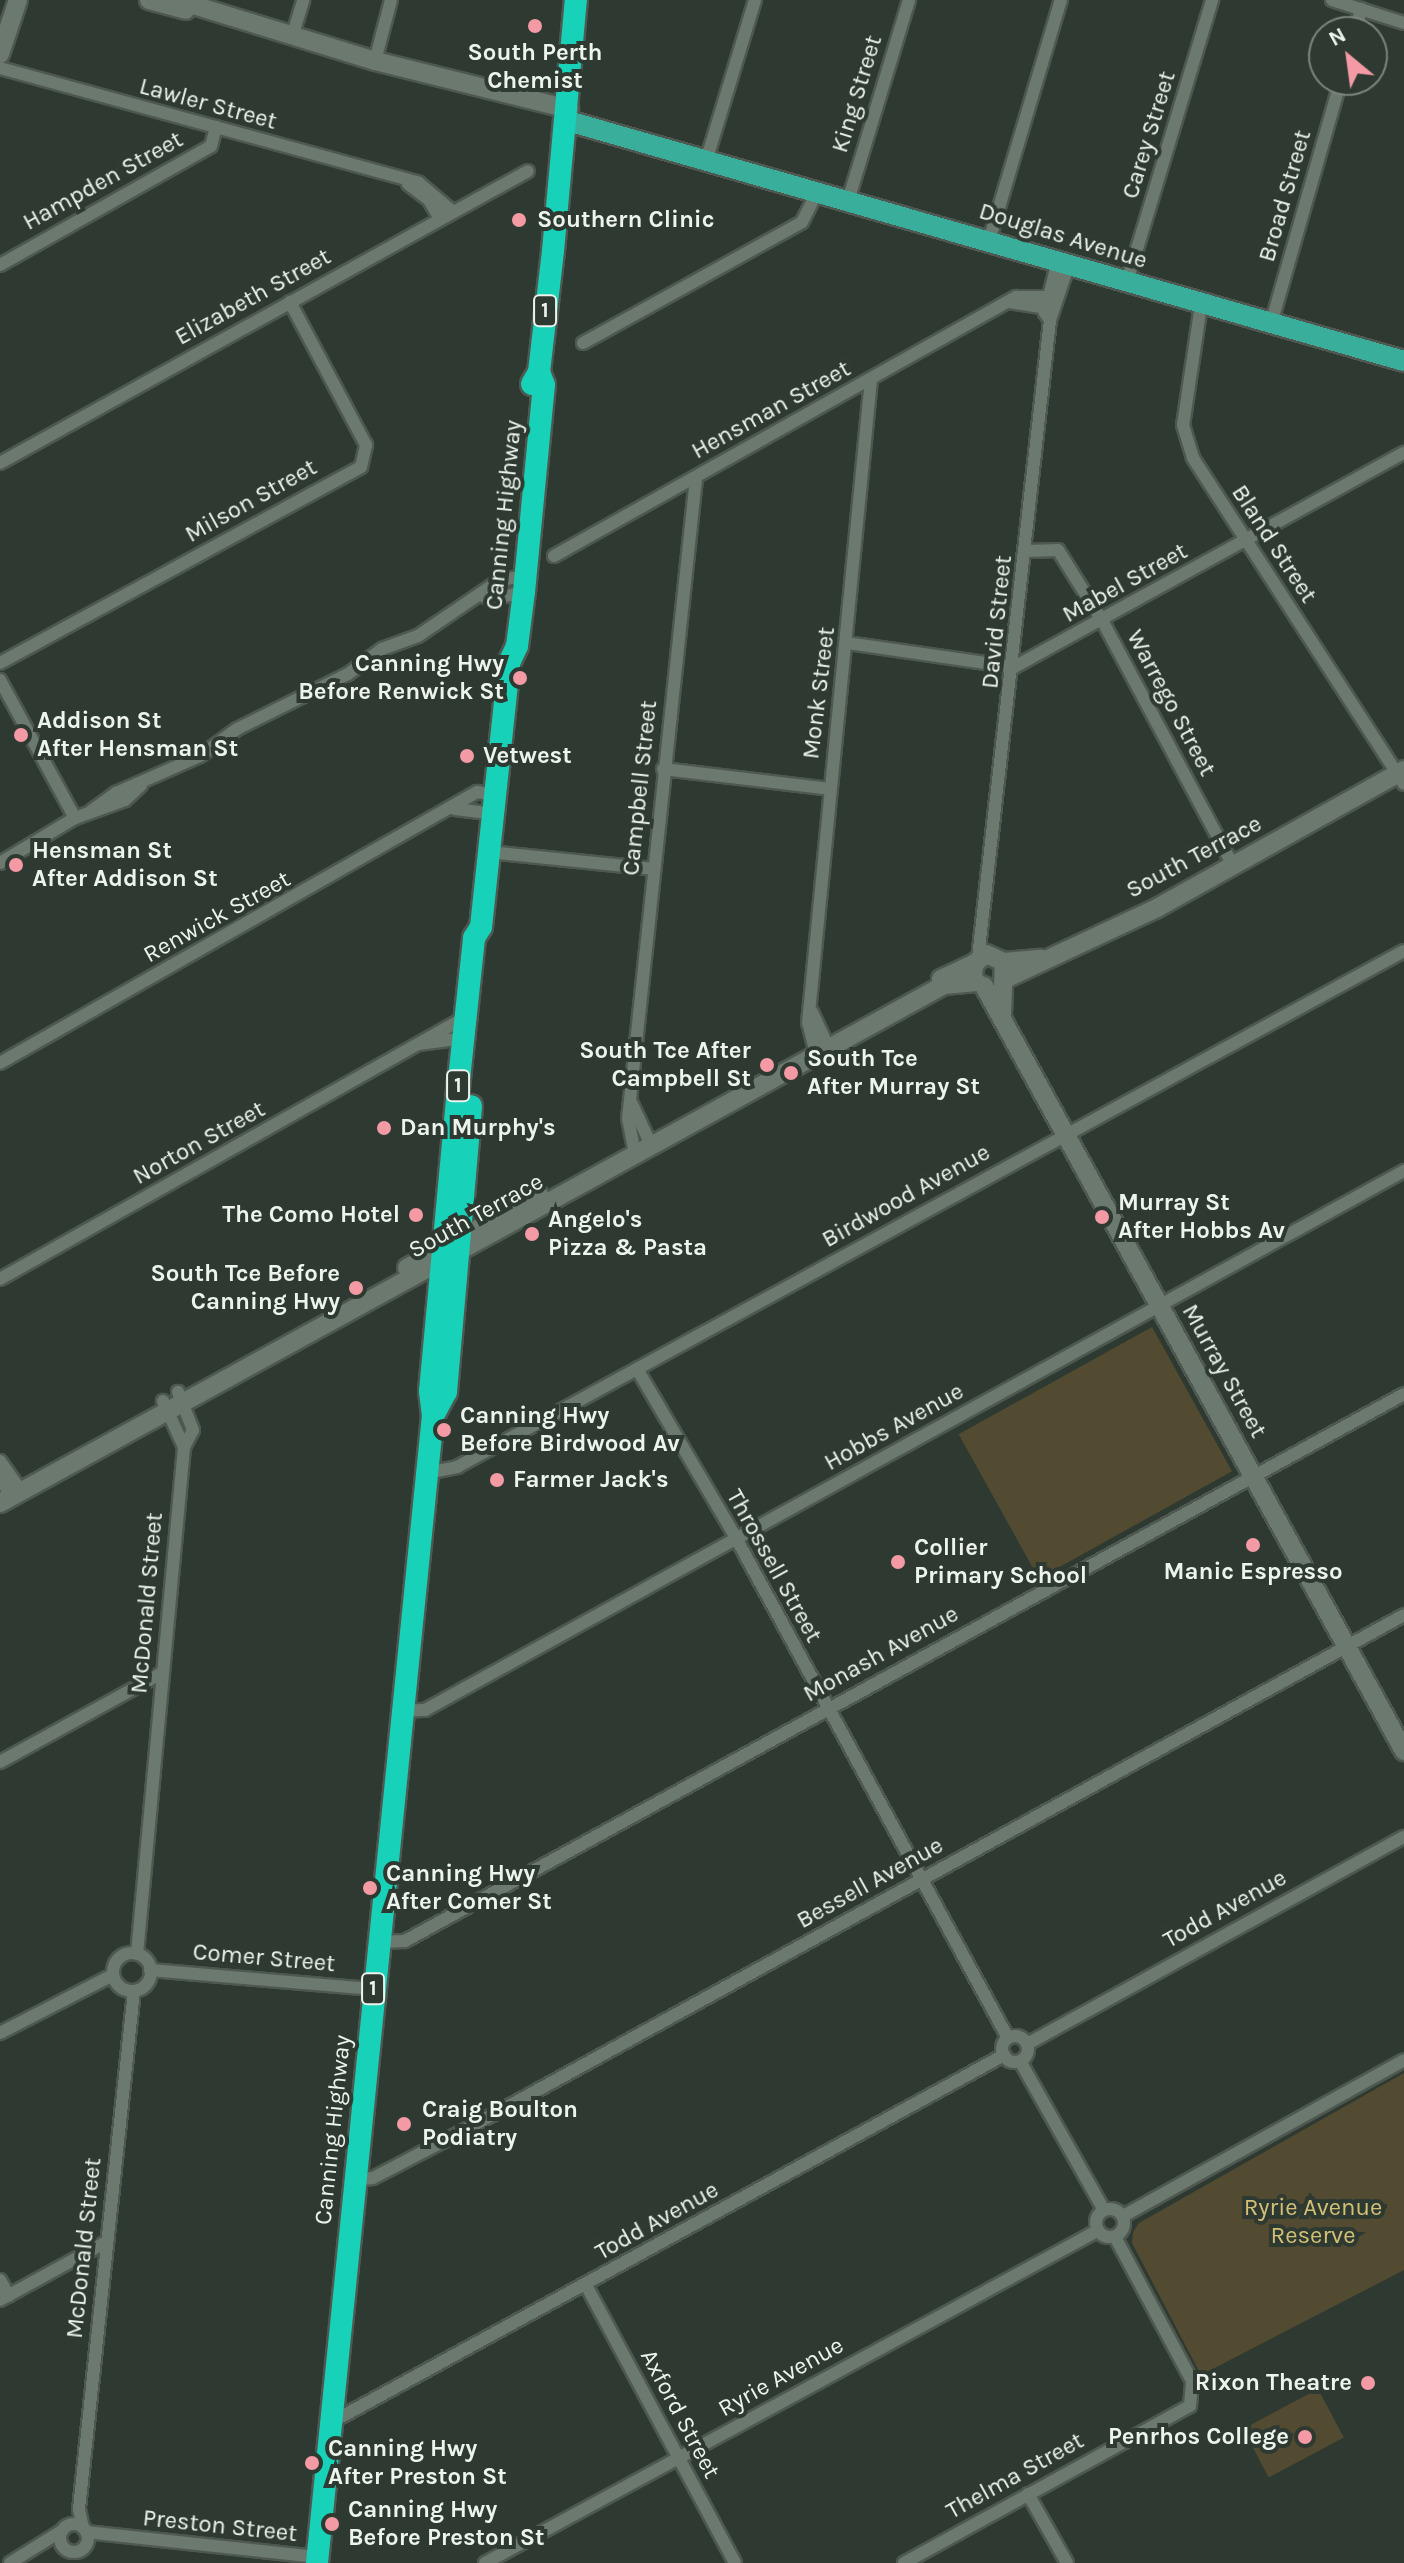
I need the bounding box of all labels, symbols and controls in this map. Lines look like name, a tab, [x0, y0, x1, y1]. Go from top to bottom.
north arrow	[1308, 16, 1388, 96]
marker: South Perth Chemist	[526, 17, 544, 35]
text: N	[1324, 22, 1351, 52]
street label: King Street	[825, 32, 889, 156]
place label: South Perth Chemist	[468, 39, 602, 95]
street label: Carey Street	[1116, 68, 1182, 202]
street label: Lawler Street	[136, 72, 280, 136]
street label: Hampden Street	[18, 125, 188, 237]
street label: Broad Street	[1252, 127, 1318, 265]
street label: Douglas Avenue	[975, 197, 1151, 275]
place label: Southern Clinic	[537, 206, 714, 234]
marker: Southern Clinic	[508, 209, 530, 231]
street label: Elizabeth Street	[170, 242, 336, 352]
road number: 1	[533, 293, 557, 329]
street label: Hensman Street	[687, 354, 855, 466]
street label: Canning Highway	[480, 419, 528, 611]
street label: Milson Street	[180, 453, 322, 549]
street label: Bland Street	[1225, 479, 1323, 609]
street label: Mabel Street	[1058, 537, 1192, 629]
street label: David Street	[976, 554, 1018, 690]
street label: Monk Street	[797, 625, 841, 761]
street label: Warrego Street	[1120, 625, 1222, 781]
place label: Canning Hwy Before Renwick St	[298, 650, 504, 706]
marker: Canning Hwy Before Renwick St	[511, 669, 529, 687]
street label: Campbell Street	[616, 699, 664, 877]
place label: Addison St After Hensman St	[37, 707, 238, 763]
marker: Addison St After Hensman St	[12, 726, 30, 744]
place label: Vetwest	[483, 742, 572, 770]
marker: Vetwest	[458, 747, 476, 765]
street label: South Terrace	[1121, 809, 1267, 905]
place label: Hensman St After Addison St	[32, 837, 218, 893]
marker: Hensman St After Addison St	[7, 856, 25, 874]
street label: Renwick Street	[139, 865, 295, 969]
place label: South Tce After Campbell St	[579, 1037, 751, 1093]
place label: South Tce After Murray St	[807, 1045, 980, 1101]
marker: South Tce After Campbell St	[758, 1056, 776, 1074]
marker: South Tce After Murray St	[782, 1064, 800, 1082]
road number: 1	[446, 1068, 470, 1104]
street label: Norton Street	[128, 1095, 270, 1191]
place label: Dan Murphy's	[400, 1114, 556, 1142]
marker: Dan Murphy's	[375, 1119, 393, 1137]
street label: Birdwood Avenue	[817, 1138, 995, 1254]
street label: South Terrace	[404, 1167, 548, 1265]
place label: Murray St After Hobbs Av	[1118, 1189, 1285, 1245]
place label: The Como Hotel	[222, 1201, 400, 1229]
marker: The Como Hotel	[407, 1206, 425, 1224]
place label: Angelo's Pizza & Pasta	[548, 1206, 707, 1262]
marker: Murray St After Hobbs Av	[1093, 1208, 1111, 1226]
marker: Angelo's Pizza & Pasta	[523, 1225, 541, 1243]
place label: South Tce Before Canning Hwy	[150, 1260, 340, 1316]
marker: South Tce Before Canning Hwy	[347, 1279, 365, 1297]
street label: Murray Street	[1175, 1299, 1273, 1443]
street label: Hobbs Avenue	[819, 1377, 969, 1477]
place label: Canning Hwy Before Birdwood Av	[460, 1402, 680, 1458]
marker: Canning Hwy Before Birdwood Av	[435, 1421, 453, 1439]
place label: Farmer Jack's	[513, 1466, 669, 1494]
marker: Farmer Jack's	[488, 1471, 506, 1489]
street label: Throssell Street	[720, 1484, 828, 1648]
street label: McDonald Street	[125, 1511, 169, 1695]
place label: Collier Primary School	[914, 1534, 1087, 1590]
marker: Manic Espresso	[1244, 1536, 1262, 1554]
marker: Collier Primary School	[889, 1553, 907, 1571]
place label: Manic Espresso	[1163, 1558, 1343, 1586]
street label: Monash Avenue	[798, 1599, 964, 1709]
street label: Bessell Avenue	[792, 1831, 948, 1935]
place label: Canning Hwy After Comer St	[386, 1860, 552, 1916]
street label: Todd Avenue	[1158, 1863, 1292, 1955]
marker: Canning Hwy After Comer St	[361, 1879, 379, 1897]
street label: Comer Street	[192, 1937, 336, 1979]
road number: 1	[361, 1971, 385, 2007]
street label: Canning Highway	[309, 2034, 357, 2226]
place label: Craig Boulton Podiatry	[422, 2096, 578, 2152]
marker: Craig Boulton Podiatry	[393, 2113, 415, 2135]
street label: McDonald Street	[60, 2156, 108, 2340]
street label: Todd Avenue	[590, 2175, 724, 2267]
park label: Ryrie Avenue Reserve	[1244, 2194, 1382, 2250]
street label: Ryrie Avenue	[713, 2331, 849, 2423]
street label: Axford Street	[634, 2345, 726, 2483]
place label: Rixon Theatre	[1195, 2369, 1352, 2397]
marker: Rixon Theatre	[1359, 2374, 1377, 2392]
place label: Penrhos College	[1108, 2423, 1289, 2451]
street label: Thelma Street	[941, 2426, 1089, 2526]
marker: Penrhos College	[1296, 2428, 1314, 2446]
place label: Canning Hwy After Preston St	[328, 2435, 507, 2491]
marker: Canning Hwy After Preston St	[303, 2454, 321, 2472]
place label: Canning Hwy Before Preston St	[348, 2496, 544, 2552]
street label: Preston Street	[141, 2504, 299, 2548]
marker: Canning Hwy Before Preston St	[323, 2515, 341, 2533]

